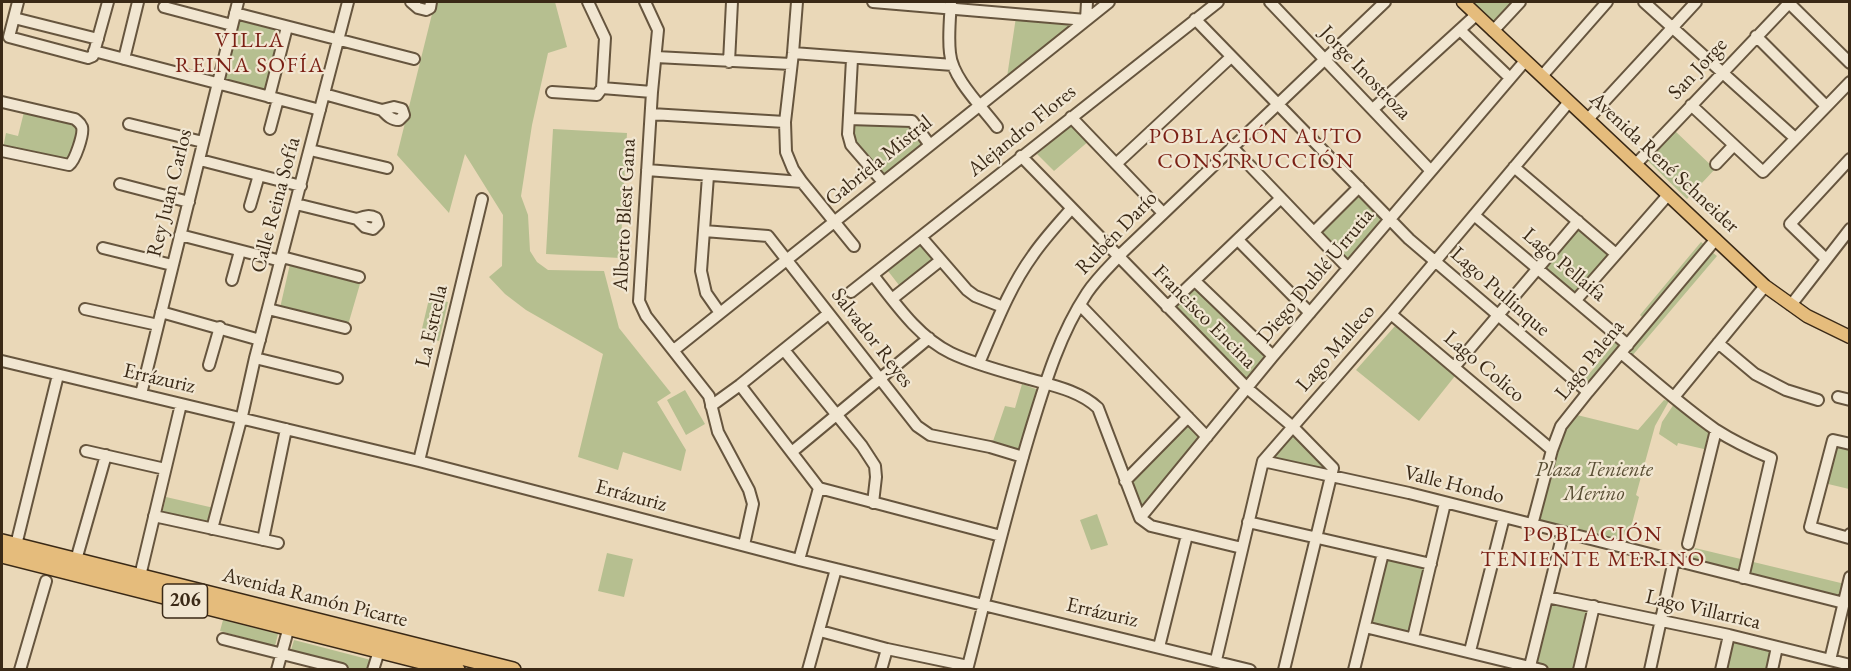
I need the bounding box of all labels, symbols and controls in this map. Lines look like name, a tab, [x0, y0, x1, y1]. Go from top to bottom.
street label: Jorge Inostroza	[1314, 21, 1416, 125]
district label: VILLA REINA SOFÍA	[175, 28, 325, 80]
street label: San Jorge	[1663, 33, 1733, 105]
street label: Alejandro Flores	[963, 80, 1081, 182]
street label: Avenida René Schneider	[1584, 87, 1744, 239]
street label: Gabriela Mistral	[820, 110, 938, 212]
district label: POBLACIÓN AUTO CONSTRUCCIÓN	[1149, 124, 1363, 176]
street label: Rey Juan Carlos	[142, 126, 198, 260]
street label: Calle Reina Sofía	[246, 134, 306, 276]
street label: Alberto Blest Gana	[608, 138, 642, 292]
street label: Rubén Darío	[1071, 186, 1163, 280]
street label: Diego Dublé Urrutia	[1252, 203, 1380, 349]
street label: Lago Pellaifa	[1517, 223, 1611, 307]
street label: Lago Pullinque	[1445, 242, 1555, 342]
street label: Francisco Encina	[1147, 260, 1261, 374]
street label: La Estrella	[410, 282, 454, 370]
street label: Salvador Reyes	[825, 283, 919, 393]
street label: Lago Malleco	[1291, 299, 1381, 397]
street label: Lago Palena	[1550, 315, 1630, 405]
street label: Lago Colico	[1438, 326, 1530, 408]
street label: Errázuriz	[121, 359, 197, 399]
park label: Plaza Teniente Merino	[1535, 457, 1653, 507]
street label: Valle Hondo	[1401, 460, 1507, 510]
street label: Errázuriz	[593, 474, 669, 518]
district label: POBLACIÓN TENIENTE MERINO	[1480, 522, 1706, 574]
street label: Avenida Ramón Picarte	[220, 563, 410, 633]
road number: 206	[162, 584, 207, 618]
street label: Lago Villarrica	[1643, 585, 1763, 635]
street label: Errázuriz	[1064, 593, 1140, 633]

